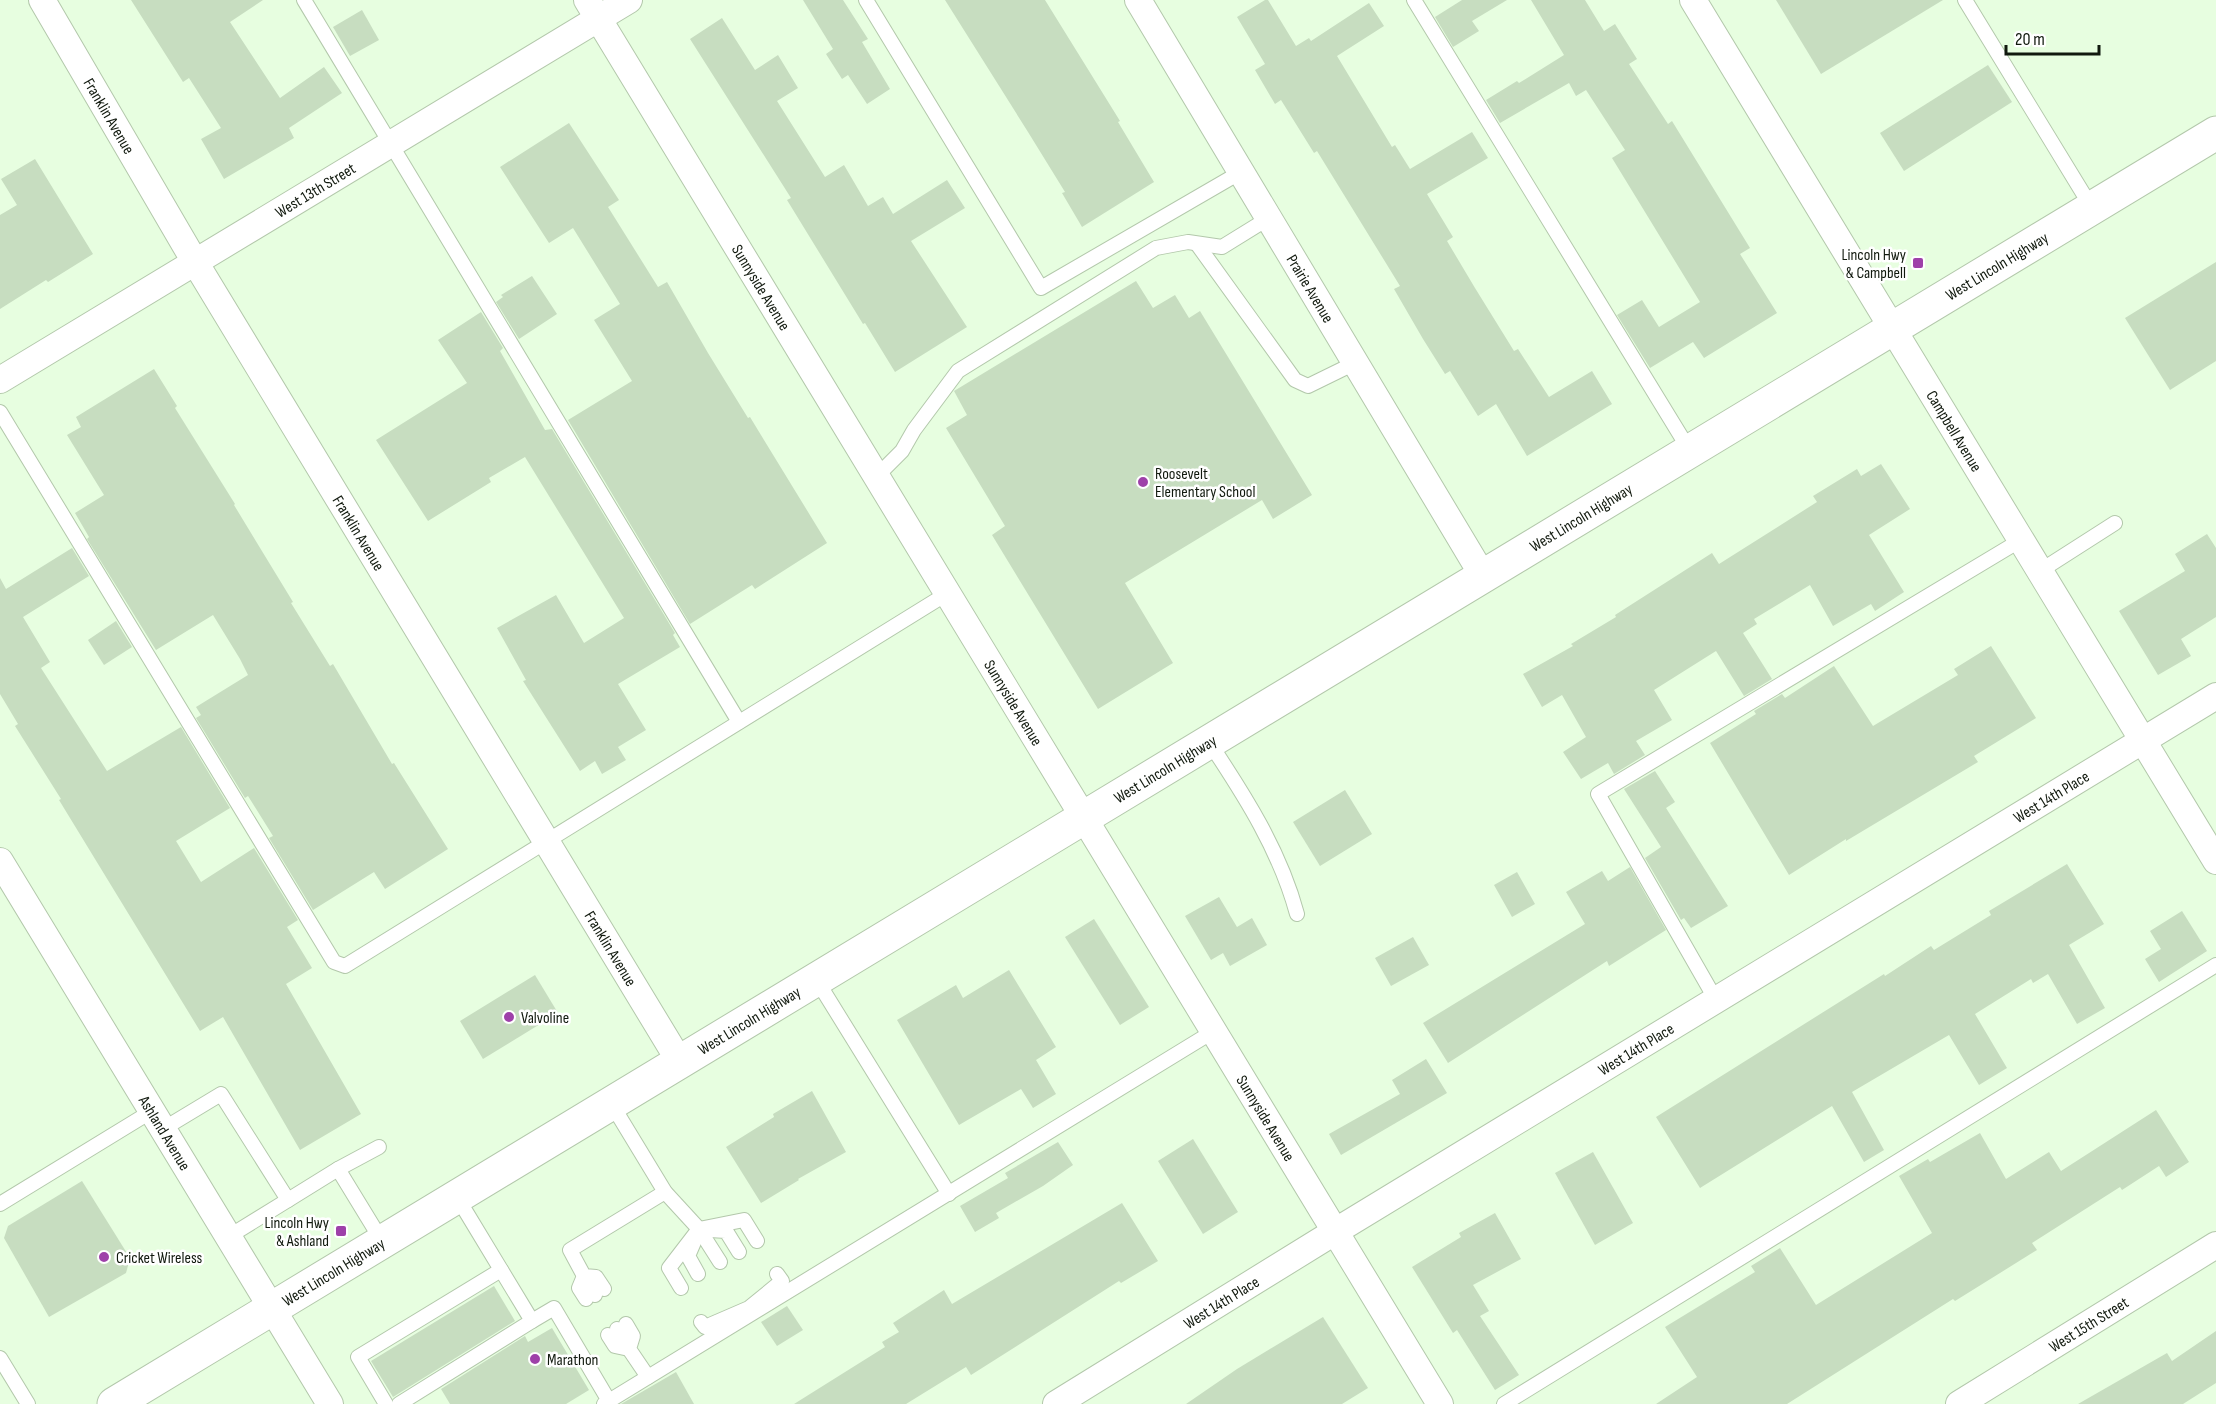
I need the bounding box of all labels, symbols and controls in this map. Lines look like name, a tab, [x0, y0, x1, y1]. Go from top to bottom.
scale bar	[2006, 18, 2099, 56]
text: 20 m	[2015, 29, 2045, 50]
street label: Franklin Avenue	[79, 75, 138, 158]
street label: West 13th Street	[272, 159, 359, 222]
street label: West Lincoln Highway	[1943, 229, 2052, 305]
street label: Sunnyside Avenue	[727, 242, 793, 334]
place label: Lincoln Hwy & Campbell	[1842, 246, 1906, 283]
street label: Prairie Avenue	[1282, 252, 1337, 327]
marker: Lincoln Hwy & Campbell	[1911, 256, 1925, 270]
street label: Campbell Avenue	[1922, 388, 1985, 476]
place label: Roosevelt Elementary School	[1155, 465, 1255, 502]
marker: Roosevelt Elementary School	[1136, 475, 1150, 489]
street label: West Lincoln Highway	[1527, 480, 1636, 557]
street label: Franklin Avenue	[328, 492, 388, 575]
street label: Sunnyside Avenue	[979, 657, 1046, 750]
street label: West Lincoln Highway	[1111, 732, 1220, 808]
street label: West 14th Place	[2011, 767, 2093, 828]
street label: Franklin Avenue	[580, 908, 640, 990]
street label: West Lincoln Highway	[695, 983, 804, 1060]
place label: Valvoline	[521, 1009, 569, 1028]
marker: Valvoline	[502, 1010, 516, 1024]
street label: West 14th Place	[1595, 1020, 1678, 1080]
street label: Sunnyside Avenue	[1232, 1072, 1298, 1165]
street label: Ashland Avenue	[133, 1092, 194, 1174]
place label: Lincoln Hwy & Ashland	[265, 1214, 329, 1251]
marker: Lincoln Hwy & Ashland	[334, 1224, 348, 1238]
street label: West Lincoln Highway	[279, 1235, 389, 1311]
place label: Cricket Wireless	[116, 1249, 202, 1268]
marker: Cricket Wireless	[97, 1250, 111, 1264]
street label: West 14th Place	[1181, 1273, 1263, 1334]
street label: West 15th Street	[2046, 1294, 2132, 1357]
place label: Marathon	[547, 1351, 598, 1370]
marker: Marathon	[528, 1352, 542, 1366]

